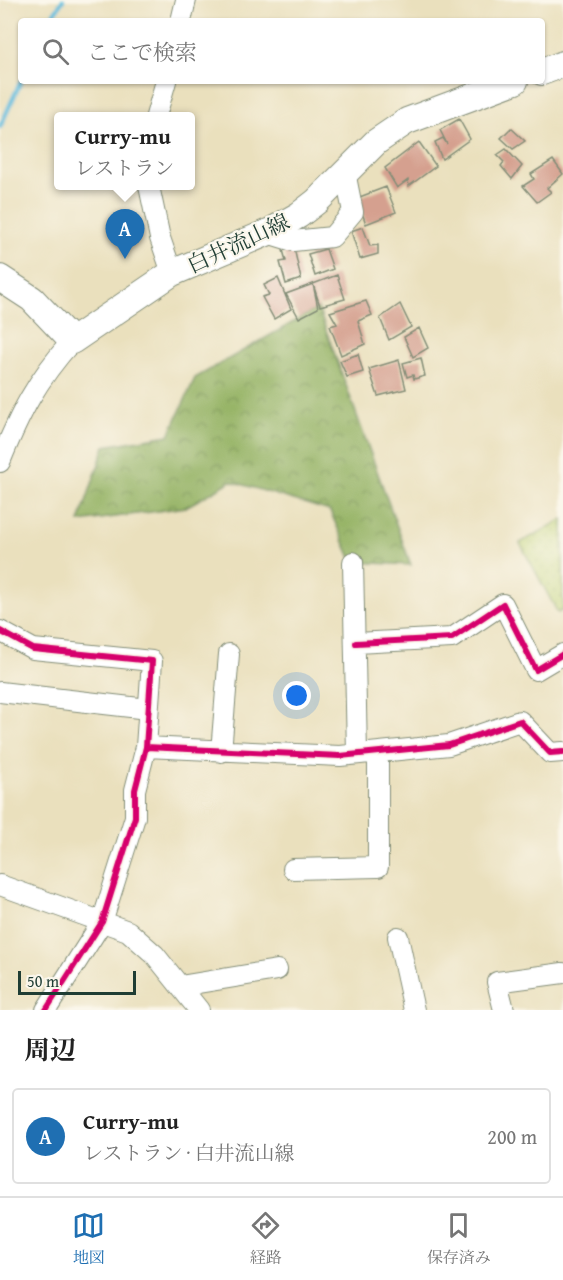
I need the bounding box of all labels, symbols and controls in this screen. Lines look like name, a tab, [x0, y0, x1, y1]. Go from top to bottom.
search box	[18, 18, 545, 84]
icon: search	[39, 35, 72, 68]
text: ここで検索	[87, 36, 197, 68]
popup	[54, 112, 195, 190]
text: Curry-mu	[75, 120, 171, 152]
text: レストラン	[75, 153, 174, 182]
street label: 白井流山線	[181, 205, 295, 281]
pin: A	[106, 210, 144, 259]
your location	[282, 681, 311, 710]
scale bar	[18, 968, 136, 996]
text: 50 m	[27, 969, 59, 993]
text: 周辺	[24, 1030, 76, 1069]
text: Curry-mu	[83, 1105, 179, 1137]
text: A	[39, 1122, 52, 1151]
text: 200 m	[487, 1122, 537, 1151]
text: レストラン · 白井流山線	[83, 1138, 295, 1167]
tab: 地図	[72, 1209, 105, 1269]
tab: 経路	[249, 1209, 282, 1269]
tab: 保存済み	[427, 1209, 491, 1269]

